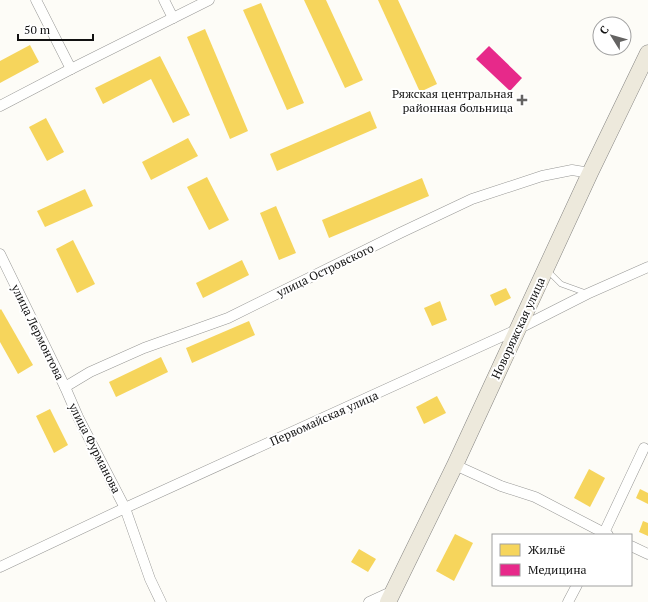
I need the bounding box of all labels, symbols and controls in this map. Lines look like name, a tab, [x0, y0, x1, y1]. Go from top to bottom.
scale bar	[18, 16, 93, 42]
north arrow	[592, 16, 632, 56]
text: 50 m	[24, 22, 51, 37]
text: С	[596, 23, 612, 37]
place label: Ряжская центральная районная больница	[392, 86, 513, 115]
marker: Ряжская центральная районная больница	[516, 94, 528, 106]
street label: улица Островского	[273, 240, 376, 300]
street label: Новоряжская улица	[488, 275, 548, 381]
street label: улица Лермонтова	[8, 281, 68, 382]
street label: Первомайская улица	[267, 387, 381, 449]
street label: улица Фурманова	[65, 399, 124, 496]
legend	[492, 534, 632, 586]
text: Жильё	[528, 542, 565, 557]
text: Медицина	[528, 562, 587, 577]

